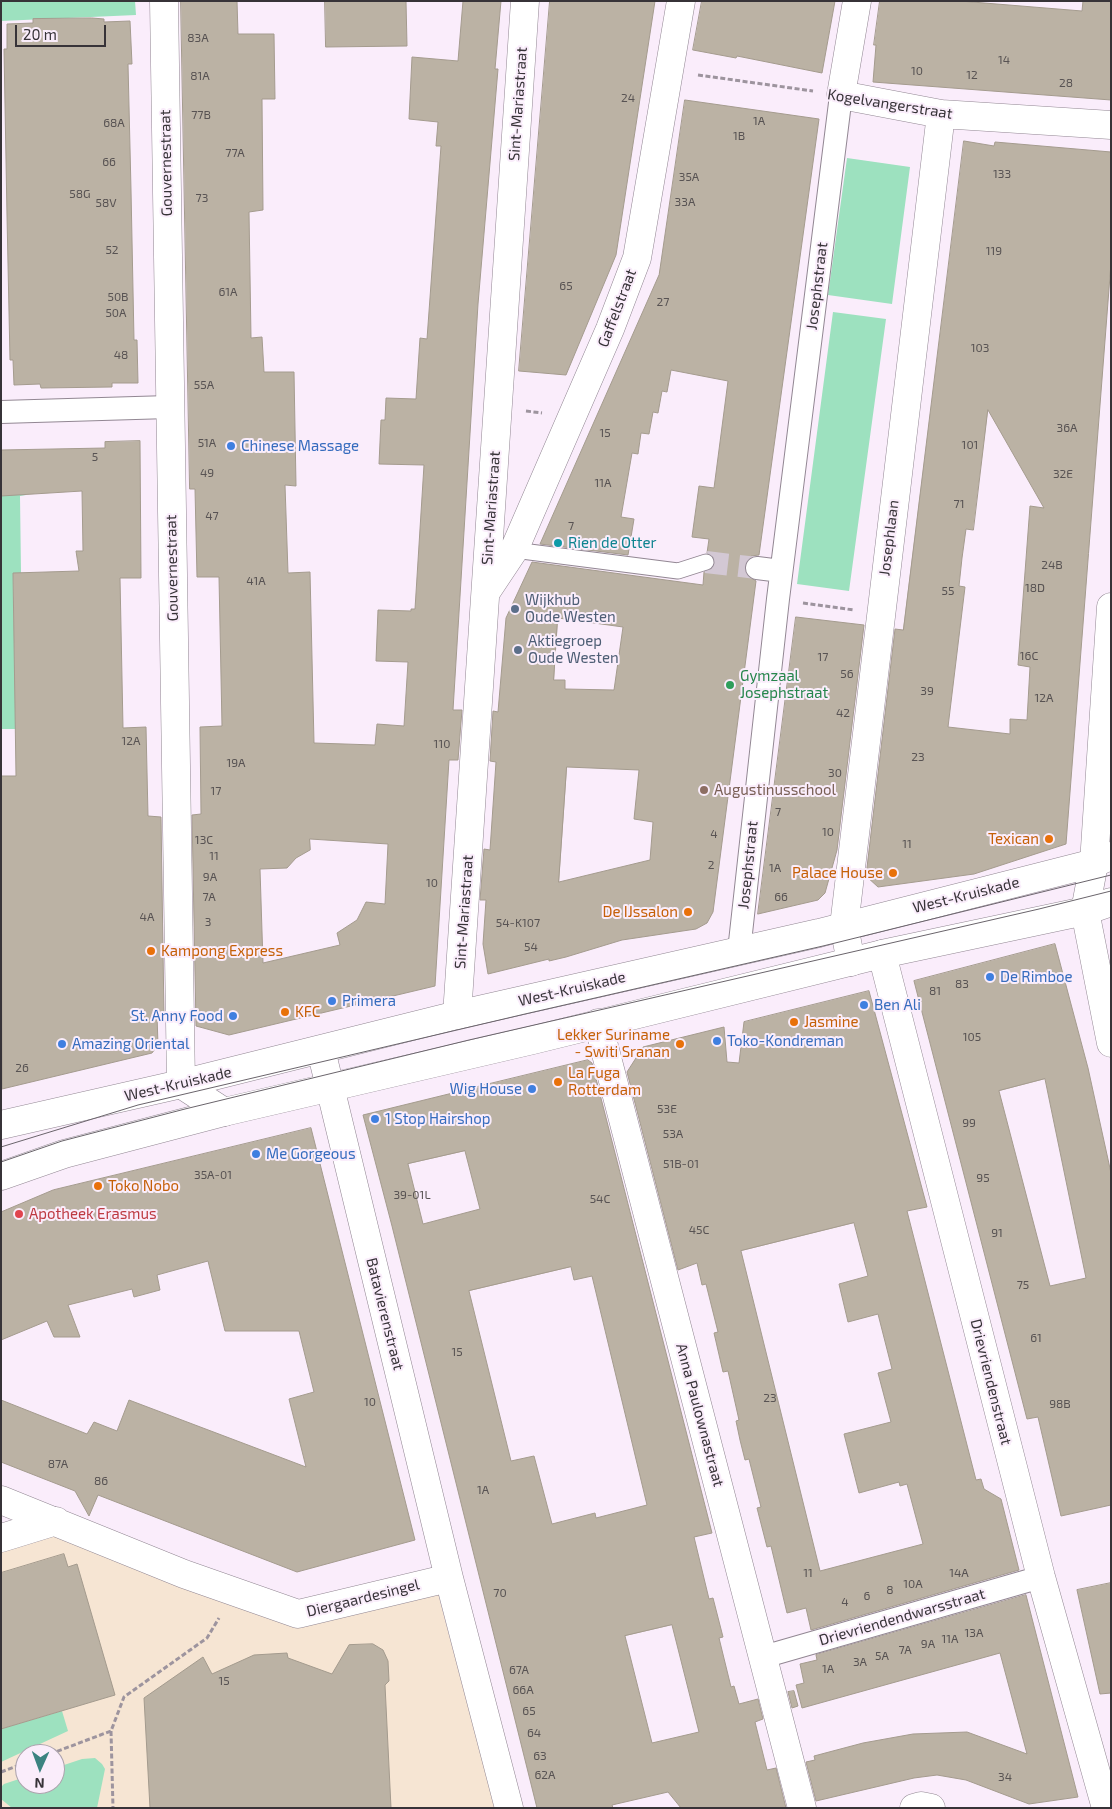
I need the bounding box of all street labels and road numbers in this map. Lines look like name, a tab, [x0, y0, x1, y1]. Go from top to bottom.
street label: Sint-Mariastraat	[505, 46, 531, 162]
street label: Kogelvangerstraat	[826, 85, 954, 123]
street label: Gouvernestraat	[156, 109, 176, 217]
street label: Josephstraat	[803, 241, 831, 331]
street label: Gaffelstraat	[594, 266, 640, 350]
street label: Sint-Mariastraat	[478, 450, 504, 566]
street label: Josephlaan	[875, 499, 903, 577]
street label: Gouvernestraat	[162, 514, 182, 622]
street label: Josephstraat	[734, 820, 762, 910]
street label: Sint-Mariastraat	[451, 854, 477, 970]
street label: West-Kruiskade	[911, 873, 1021, 917]
street label: West-Kruiskade	[517, 968, 627, 1010]
street label: West-Kruiskade	[123, 1063, 233, 1105]
street label: Batavierenstraat	[362, 1256, 408, 1372]
street label: Drievriendenstraat	[967, 1317, 1015, 1447]
street label: Anna Paulownastraat	[672, 1341, 728, 1489]
street label: Diergaardesingel	[305, 1575, 421, 1621]
street label: Drievriendendwarsstraat	[817, 1585, 987, 1649]

